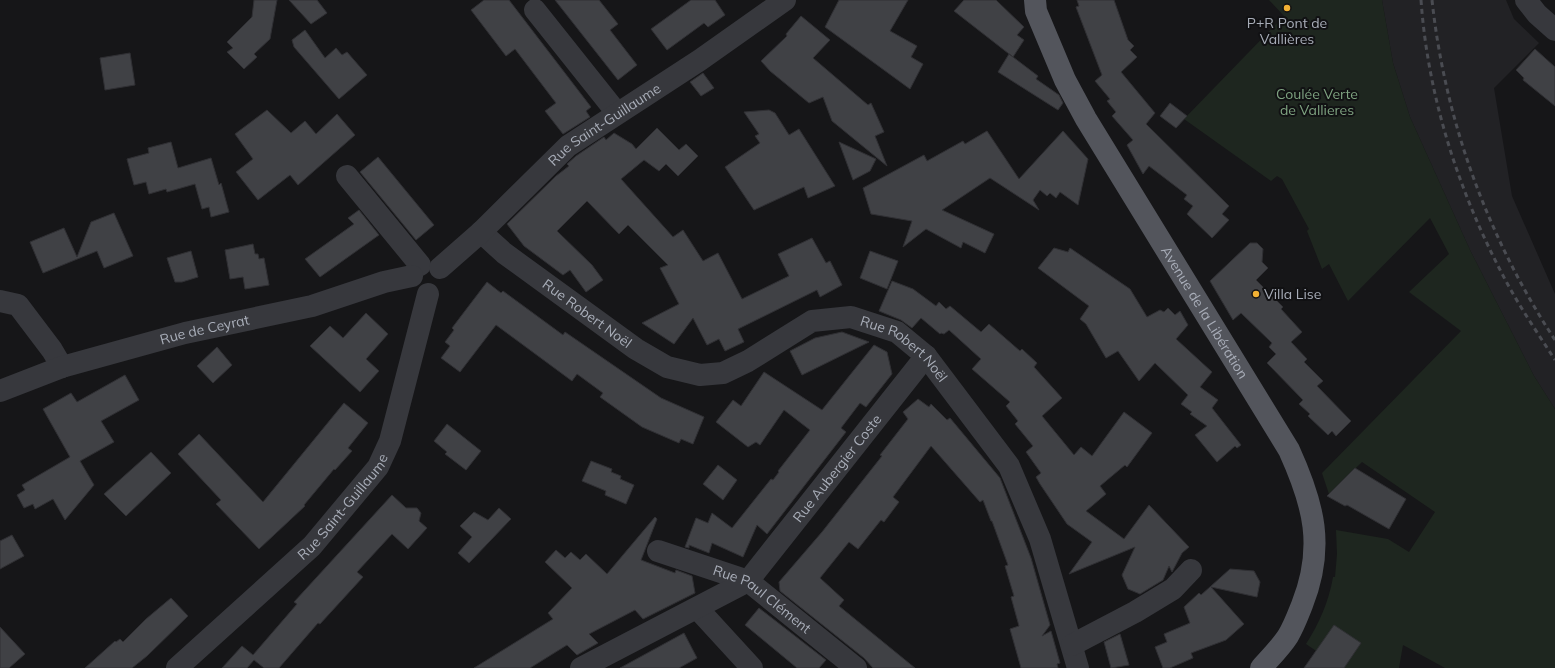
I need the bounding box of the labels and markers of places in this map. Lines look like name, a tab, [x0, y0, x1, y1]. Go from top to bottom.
marker: P+R Pont de Vallières	[1282, 3, 1292, 13]
place label: P+R Pont de Vallières	[1247, 14, 1327, 48]
place label: Villa Lise	[1264, 285, 1321, 303]
marker: Villa Lise	[1251, 289, 1261, 299]

